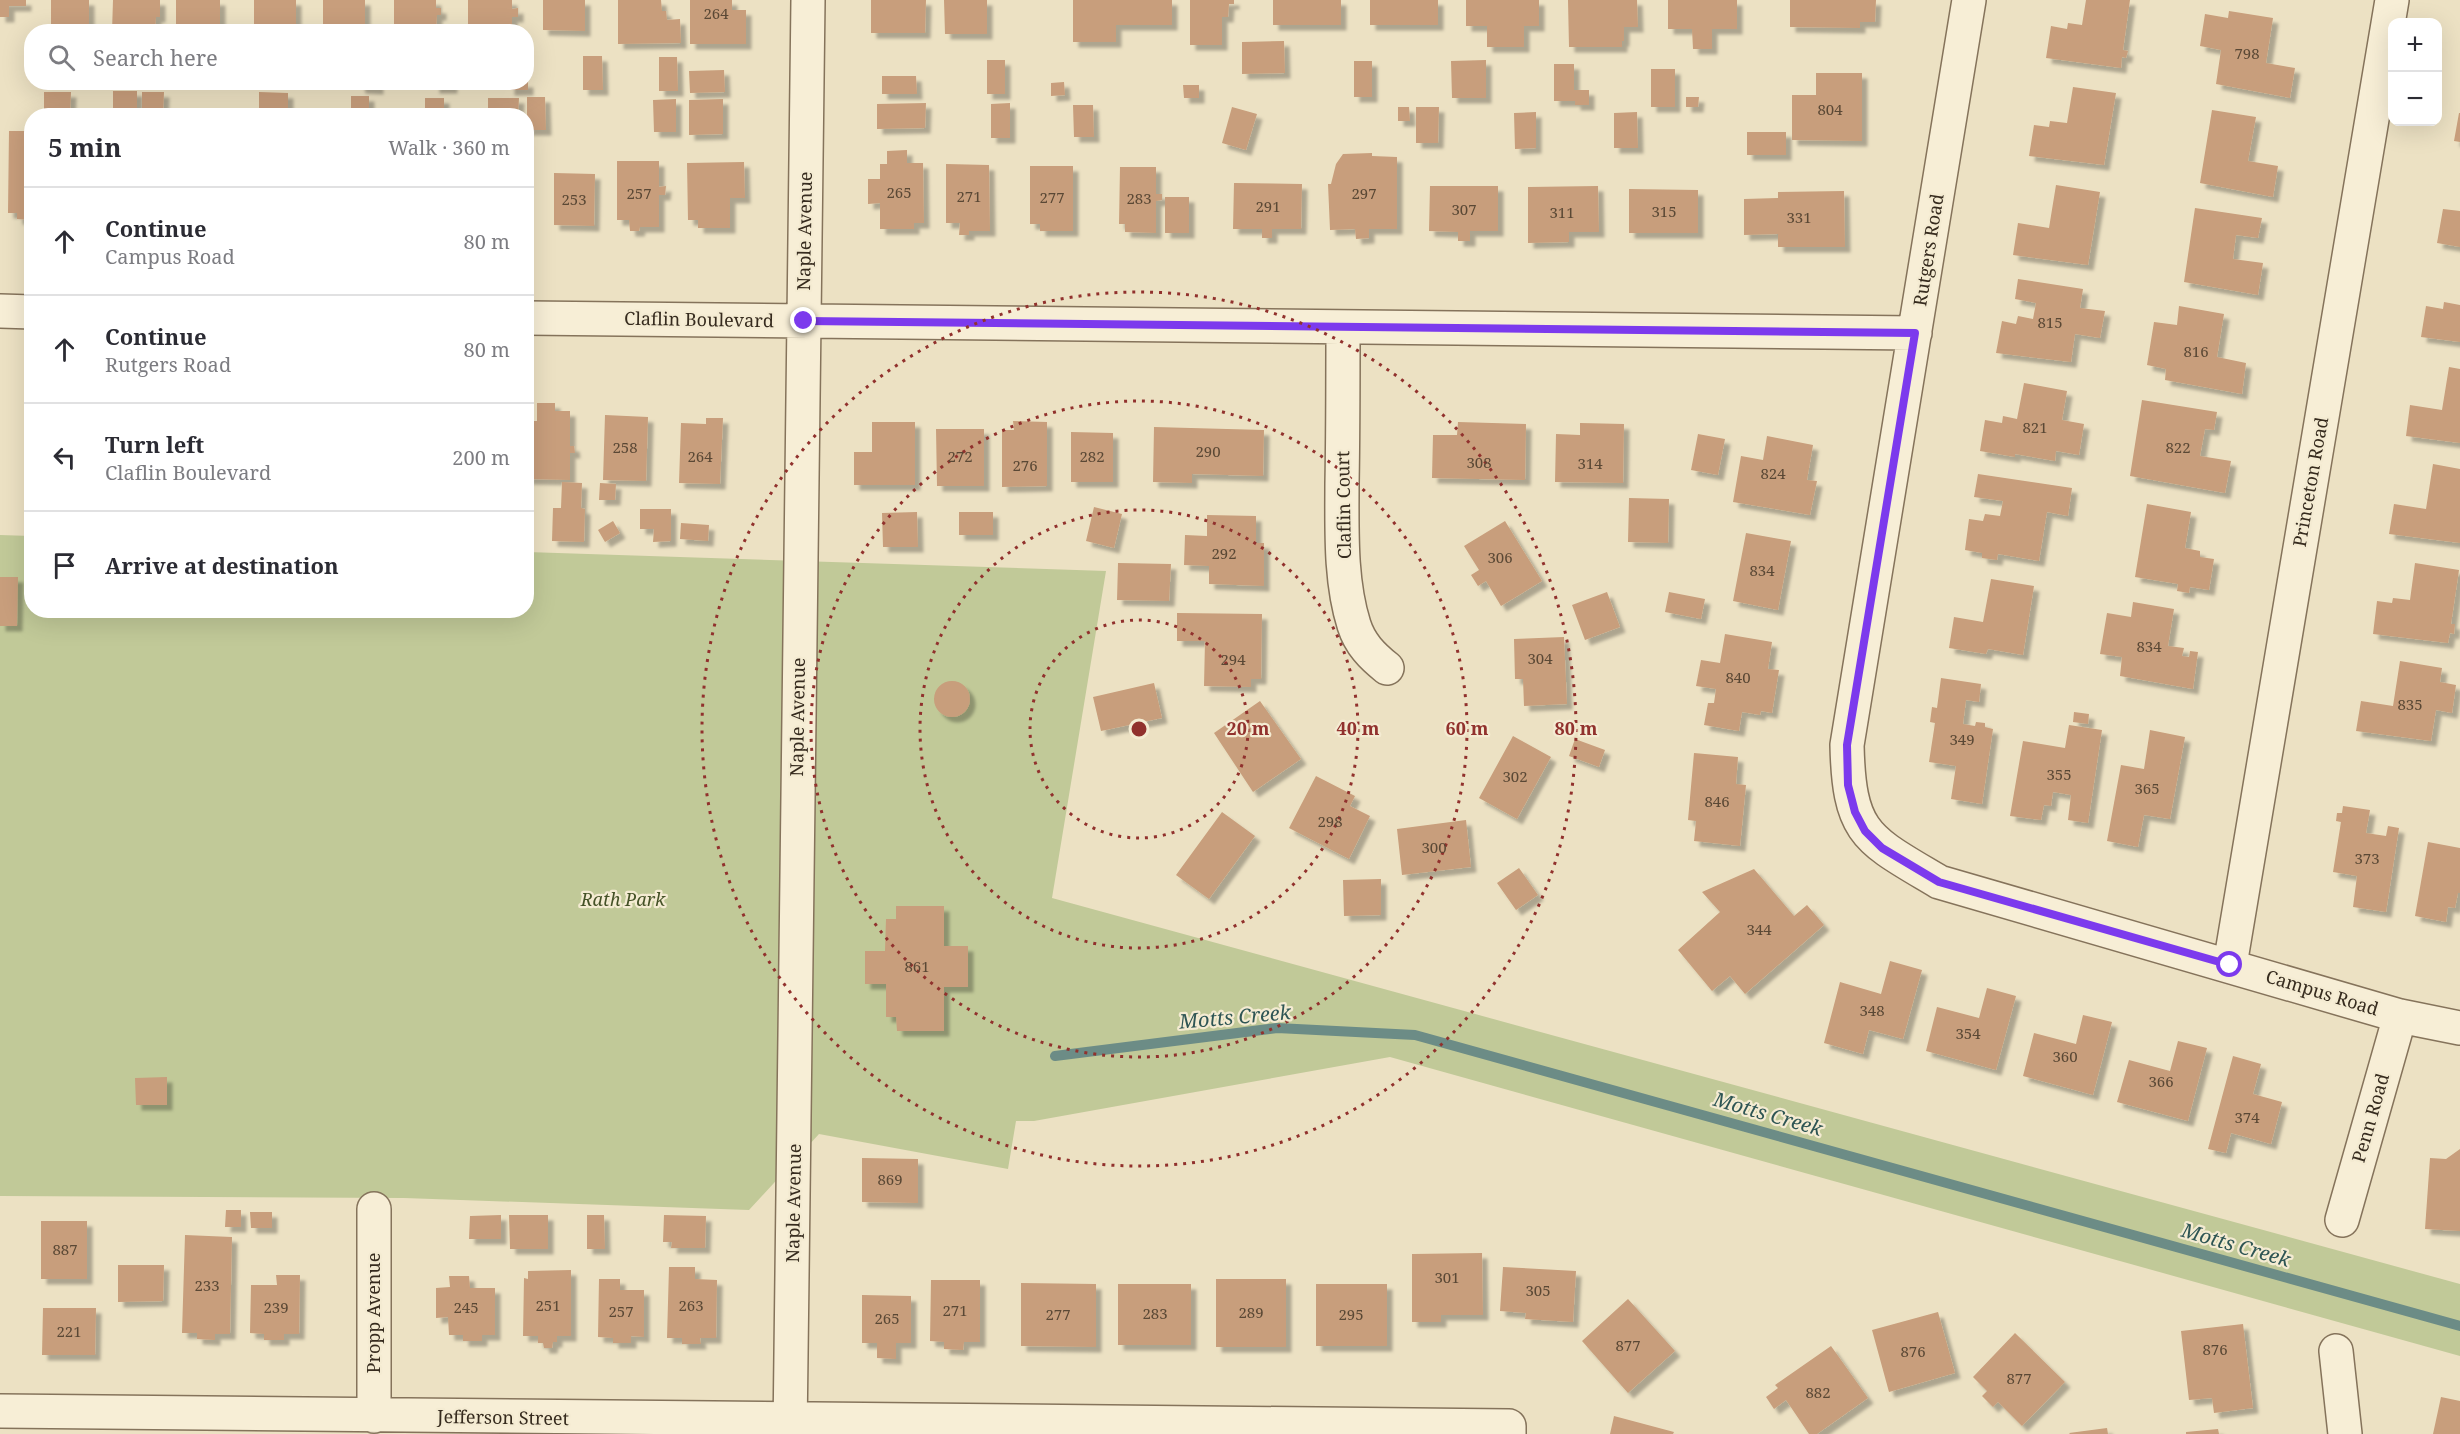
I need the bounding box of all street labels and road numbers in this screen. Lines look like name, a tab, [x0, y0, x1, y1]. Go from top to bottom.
street label: Naple Avenue	[791, 171, 817, 291]
street label: Rutgers Road	[1907, 192, 1949, 308]
street label: Claflin Boulevard	[624, 306, 774, 332]
street label: Princeton Road	[2287, 415, 2333, 549]
street label: Claflin Court	[1330, 451, 1356, 559]
street label: Naple Avenue	[784, 657, 810, 777]
street label: Campus Road	[2263, 963, 2382, 1021]
street label: Penn Road	[2346, 1070, 2394, 1165]
street label: Naple Avenue	[780, 1143, 806, 1263]
street label: Propp Avenue	[361, 1253, 385, 1373]
street label: Jefferson Street	[436, 1404, 569, 1430]

